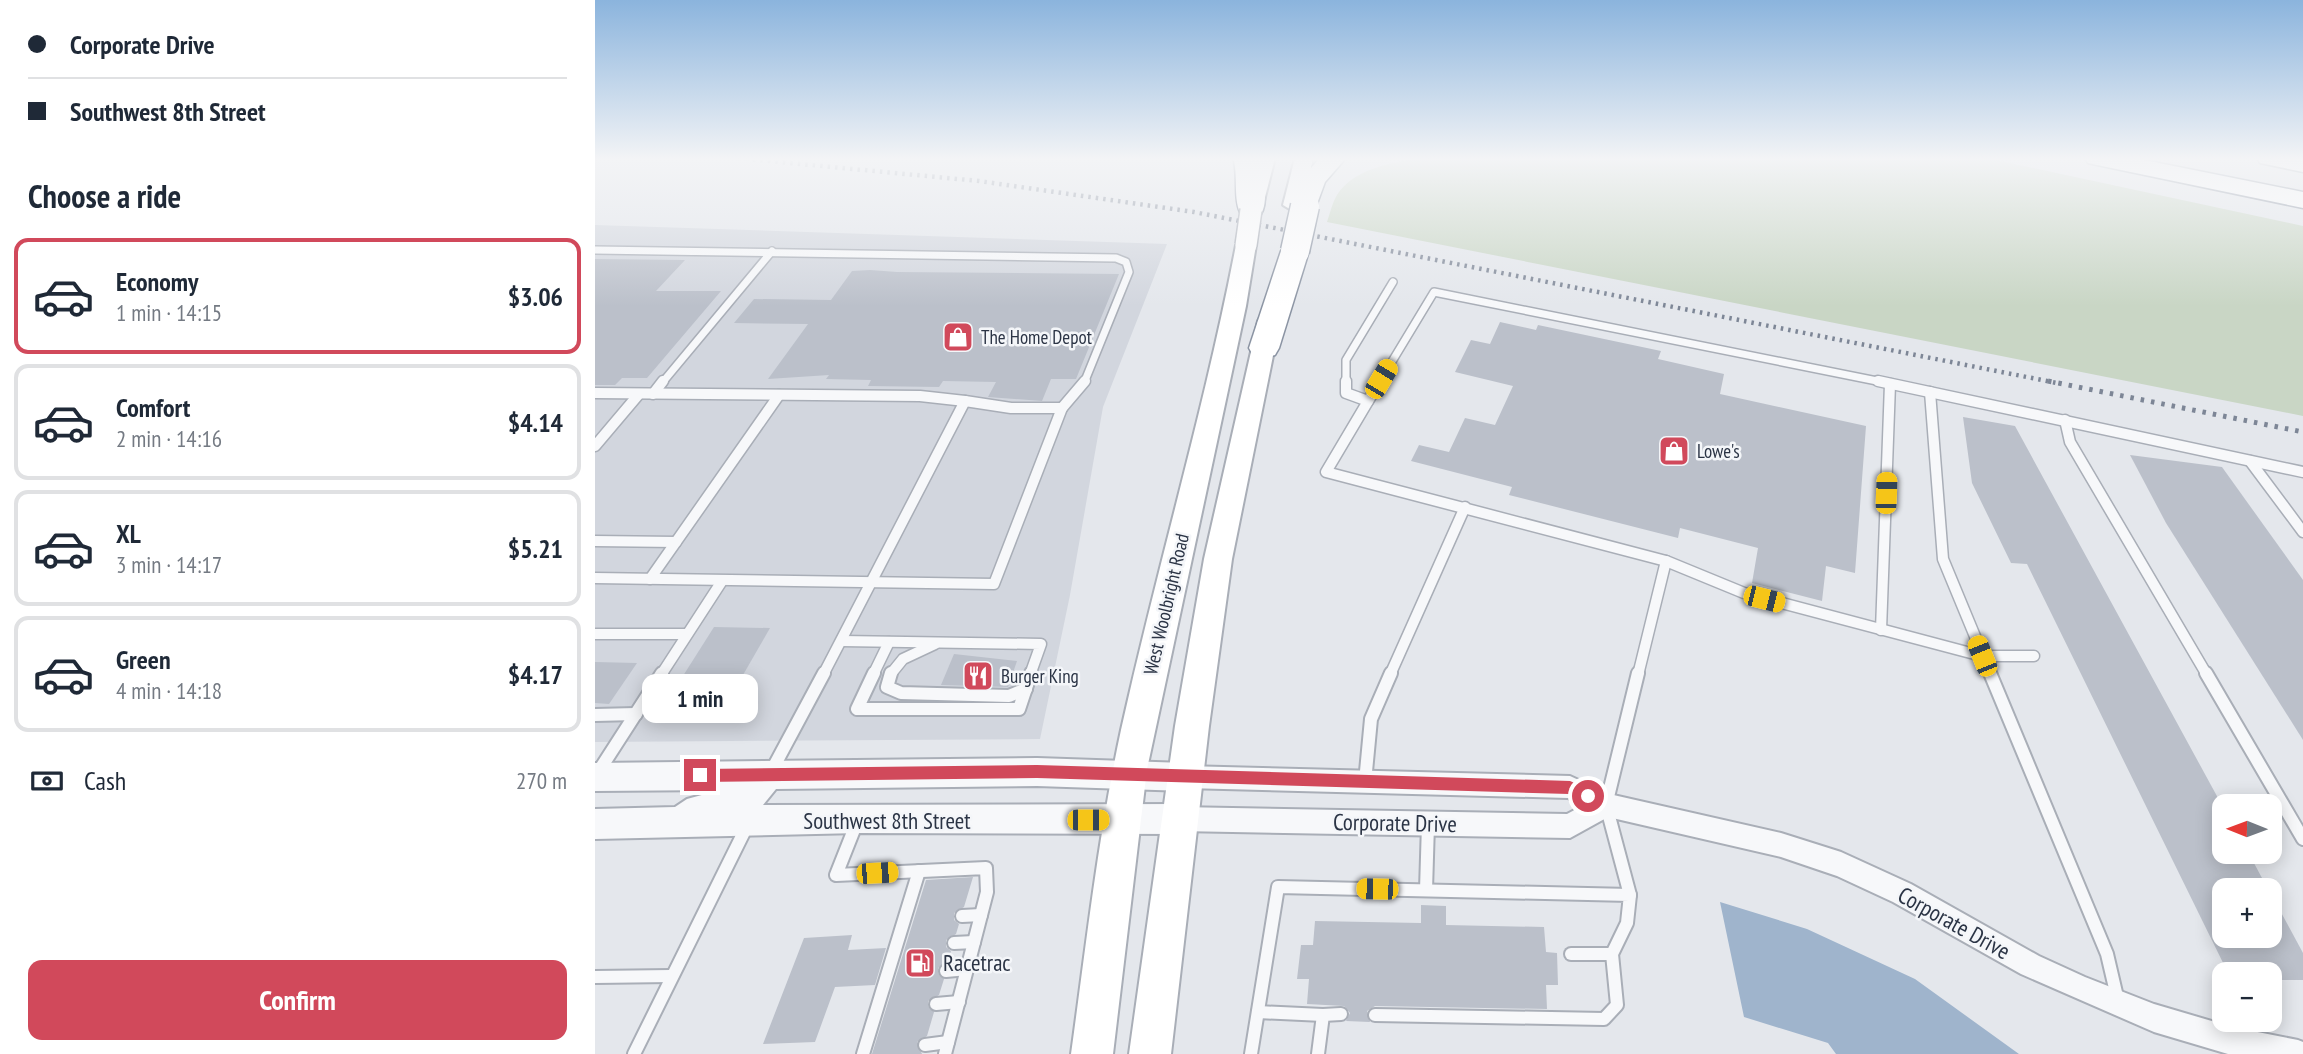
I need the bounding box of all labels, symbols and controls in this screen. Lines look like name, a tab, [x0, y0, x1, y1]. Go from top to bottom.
text: Corporate Drive	[70, 28, 215, 61]
text: Southwest 8th Street	[70, 95, 266, 128]
text: Choose a ride	[28, 175, 181, 217]
icon: car	[32, 265, 95, 328]
text: Economy	[116, 265, 198, 298]
text: $3.06	[508, 280, 563, 313]
text: 1 min · 14:15	[116, 298, 222, 327]
shop icon: The Home Depot	[941, 320, 975, 354]
place label: The Home Depot	[981, 325, 1093, 349]
car	[1362, 356, 1401, 402]
icon: car	[32, 391, 95, 454]
text: Comfort	[116, 391, 190, 424]
text: $4.14	[508, 406, 563, 439]
text: 2 min · 14:16	[116, 424, 222, 453]
shop icon: Lowe's	[1657, 434, 1691, 468]
place label: Lowe's	[1697, 439, 1740, 463]
car	[1875, 472, 1898, 514]
icon: car	[32, 517, 95, 580]
text: XL	[116, 517, 141, 550]
street label: West Woolbright Road	[1138, 531, 1194, 677]
text: $5.21	[508, 532, 563, 565]
text: 3 min · 14:17	[116, 550, 222, 579]
car	[1742, 584, 1787, 614]
car	[1965, 633, 2000, 679]
icon: car	[32, 643, 95, 706]
text: Green	[116, 643, 171, 676]
text: $4.17	[508, 658, 563, 691]
restaurant icon: Burger King	[961, 659, 995, 693]
place label: Burger King	[1001, 664, 1079, 688]
callout: 1 min	[642, 674, 758, 722]
text: 4 min · 14:18	[116, 676, 222, 705]
text: 1 min	[677, 684, 723, 713]
route end	[684, 759, 716, 791]
icon: cash	[28, 762, 66, 800]
text: Cash	[84, 764, 126, 797]
text: 270 m	[516, 766, 567, 795]
route start	[1572, 780, 1604, 812]
north arrow	[2212, 794, 2282, 864]
map controls	[2212, 794, 2282, 1032]
street label: Southwest 8th Street	[803, 806, 971, 835]
street label: Corporate Drive	[1333, 807, 1457, 838]
car	[1068, 810, 1110, 831]
car	[856, 861, 899, 885]
car	[1356, 878, 1399, 900]
button: +	[2212, 878, 2282, 948]
street label: Corporate Drive	[1893, 880, 2015, 965]
fuel station icon: Racetrac	[903, 946, 937, 980]
place label: Racetrac	[943, 948, 1011, 977]
button: Confirm	[28, 960, 567, 1040]
button: −	[2212, 962, 2282, 1032]

